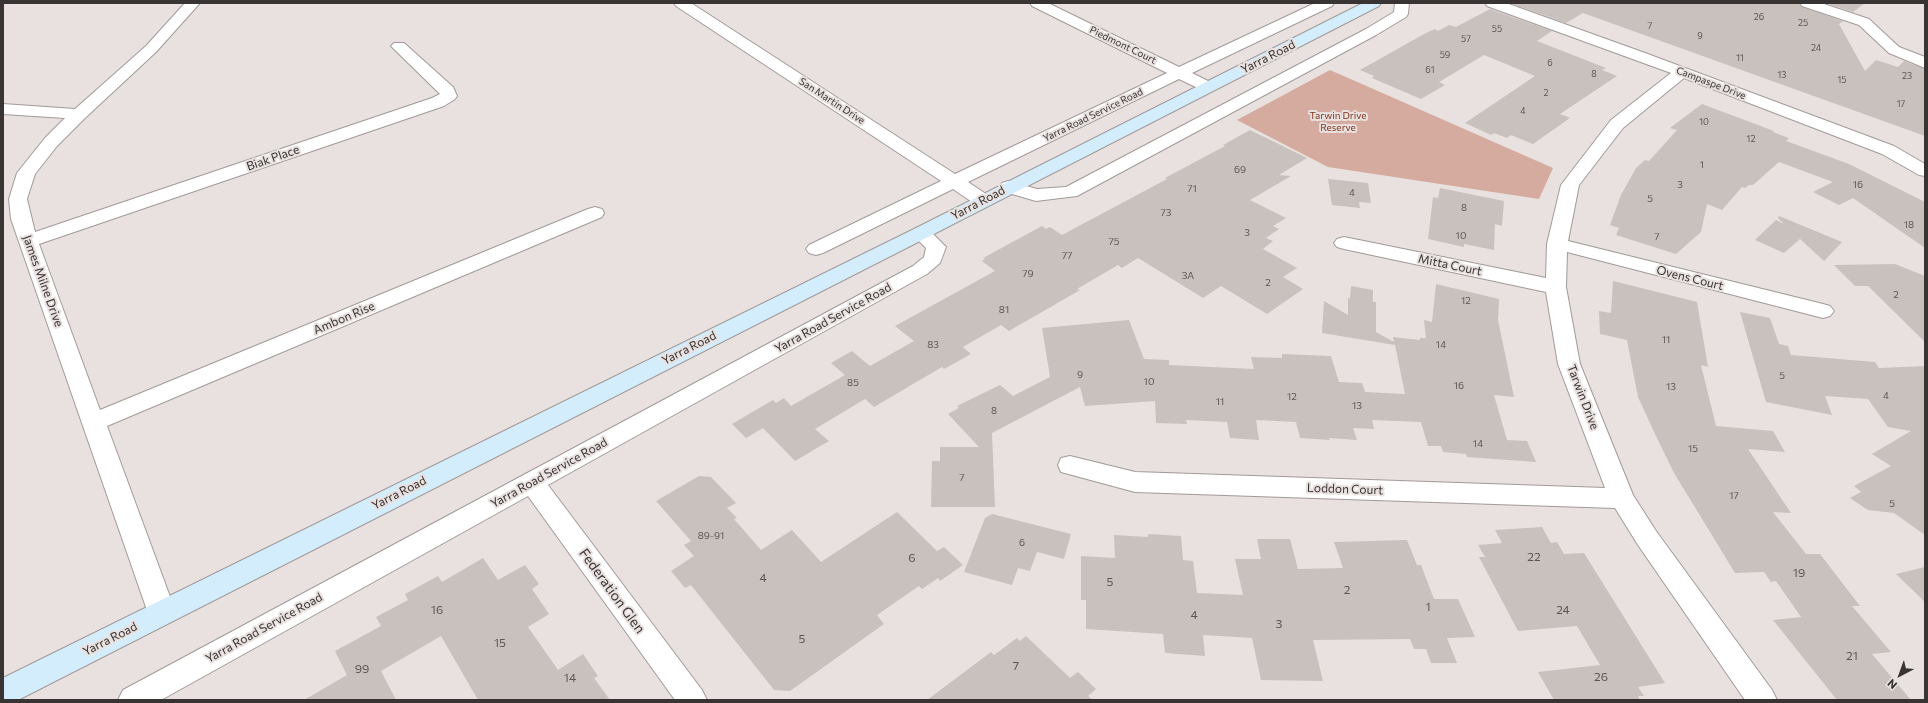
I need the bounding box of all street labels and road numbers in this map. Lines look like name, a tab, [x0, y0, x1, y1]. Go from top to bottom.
street label: Piedmont Court	[1088, 24, 1158, 66]
street label: Yarra Road	[1238, 37, 1298, 77]
street label: Campaspe Drive	[1674, 64, 1748, 102]
street label: San Martin Drive	[797, 75, 867, 127]
street label: Yarra Road Service Road	[1041, 86, 1145, 144]
street label: Biak Place	[245, 142, 301, 174]
street label: Yarra Road	[949, 183, 1007, 223]
street label: James Milne Drive	[20, 233, 66, 329]
street label: Mitta Court	[1417, 251, 1483, 279]
street label: Ovens Court	[1655, 263, 1725, 293]
street label: Yarra Road Service Road	[772, 280, 894, 356]
street label: Ambon Rise	[311, 299, 377, 337]
street label: Yarra Road	[659, 328, 719, 368]
street label: Tarwin Drive	[1564, 362, 1602, 432]
street label: Yarra Road Service Road	[488, 435, 610, 511]
street label: Yarra Road	[369, 473, 429, 513]
street label: Loddon Court	[1307, 480, 1383, 498]
street label: Federation Glen	[576, 545, 648, 637]
street label: Yarra Road Service Road	[203, 590, 325, 666]
street label: Yarra Road	[80, 619, 140, 659]

